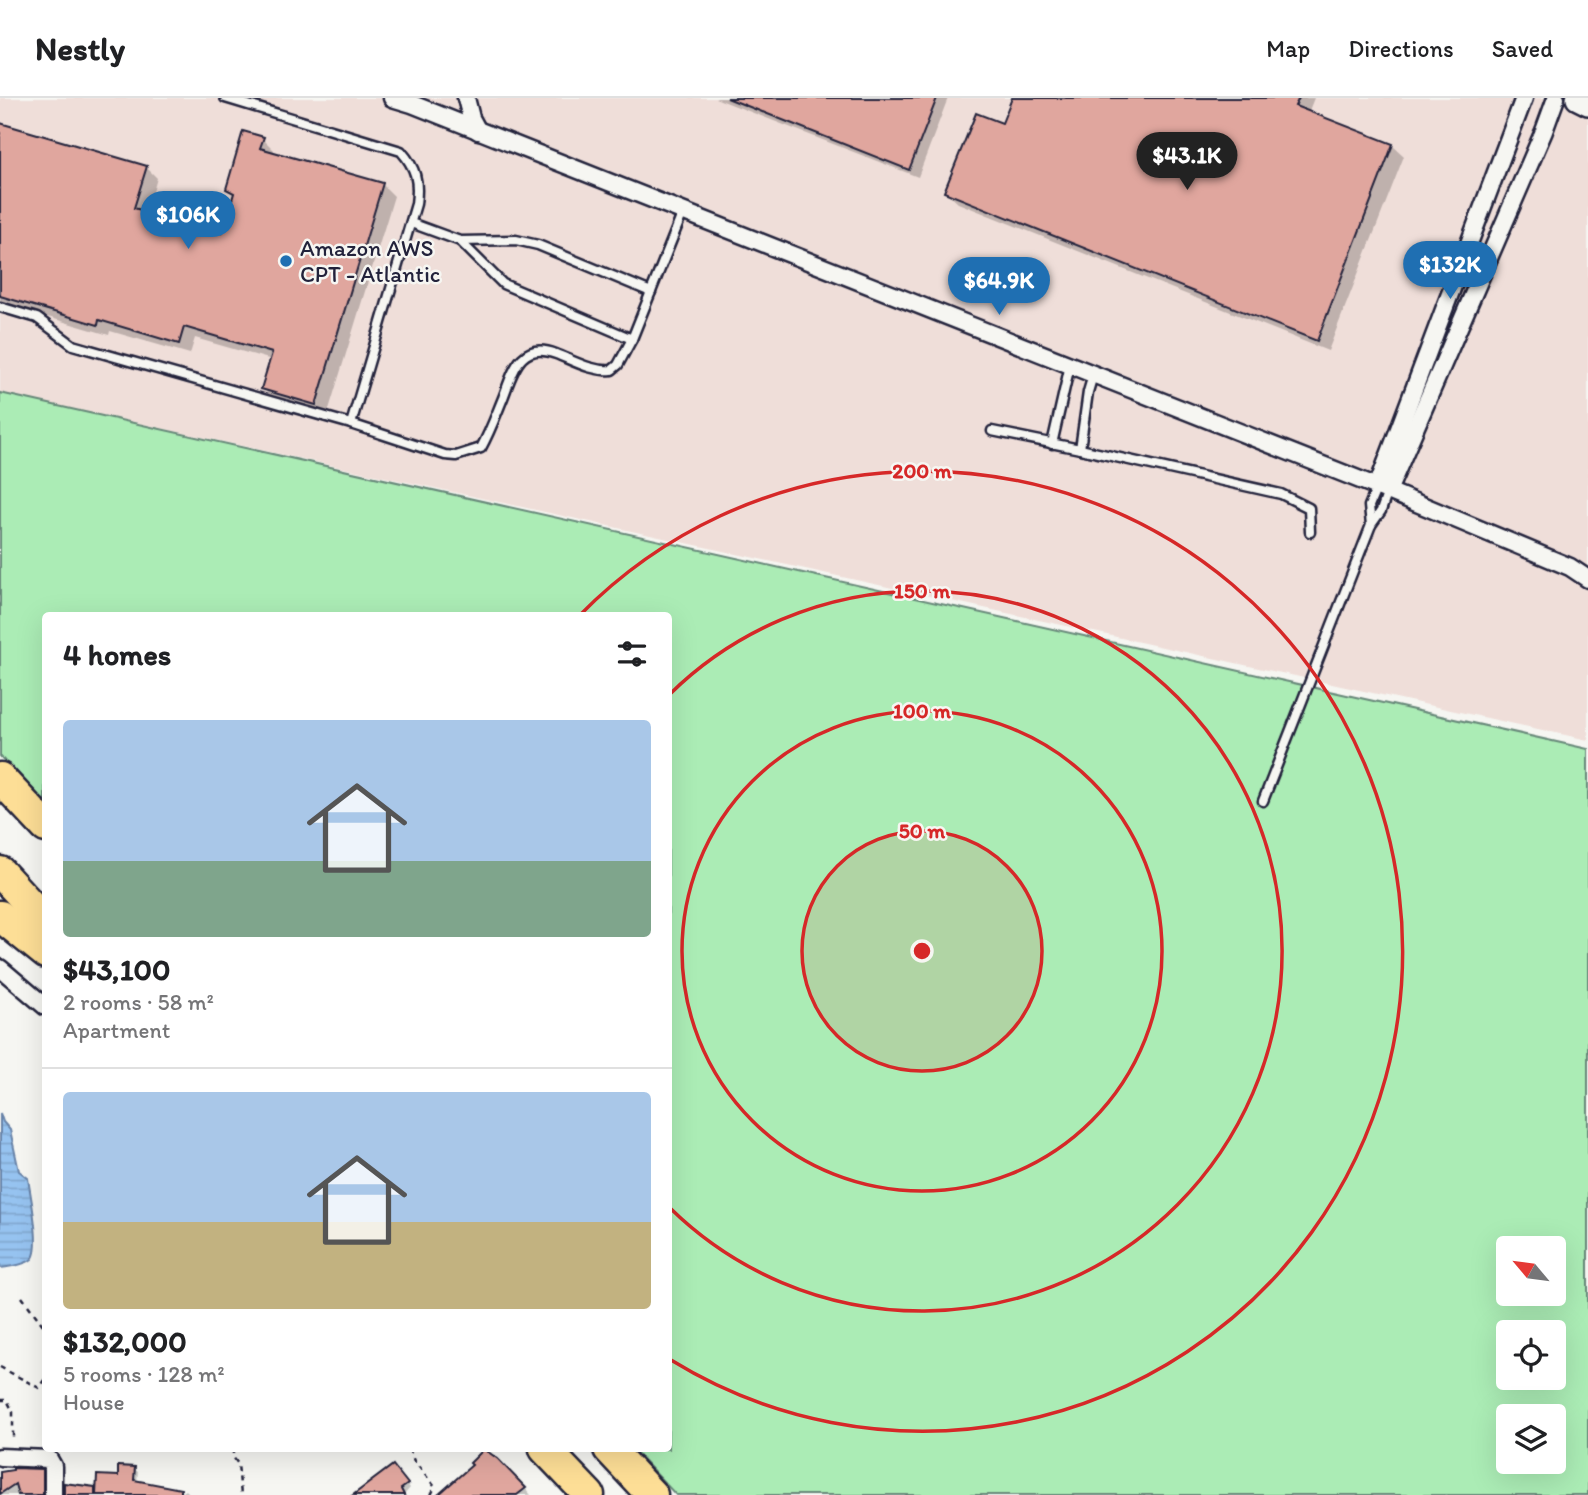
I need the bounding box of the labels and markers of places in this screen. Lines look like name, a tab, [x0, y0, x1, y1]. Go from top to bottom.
pin: $43.1K	[1130, 132, 1244, 192]
pin: $106K	[139, 192, 237, 251]
place label: Amazon AWS CPT - Atlantic	[300, 234, 440, 288]
pin: $132K	[1401, 242, 1499, 301]
marker: Amazon AWS CPT - Atlantic	[278, 253, 294, 269]
pin: $64.9K	[942, 258, 1056, 317]
centre of rings	[910, 939, 934, 963]

